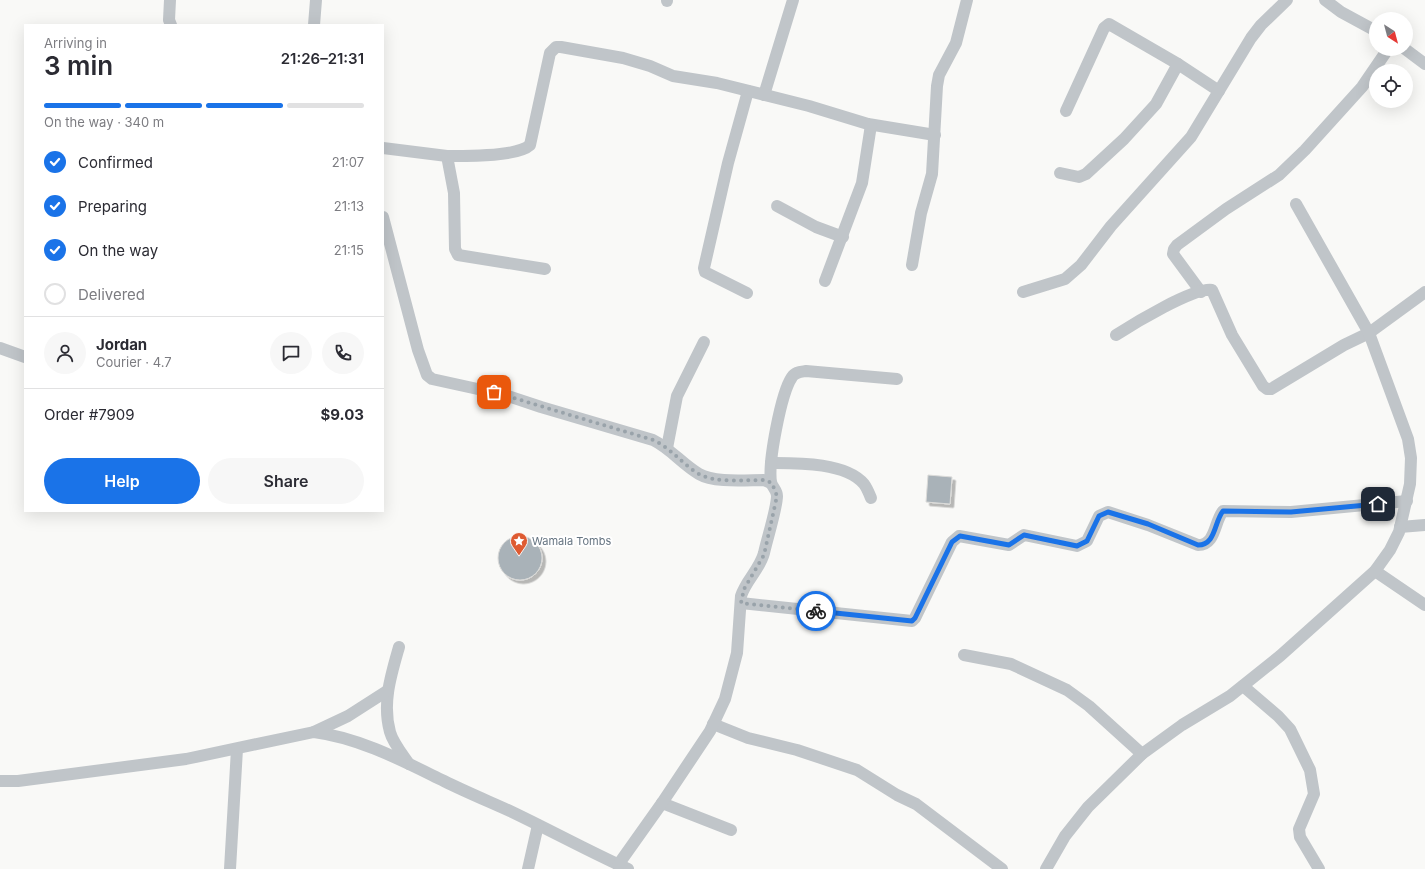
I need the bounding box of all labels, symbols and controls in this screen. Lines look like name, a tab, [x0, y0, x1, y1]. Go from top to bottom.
north arrow	[1369, 12, 1413, 56]
map controls	[1369, 12, 1413, 108]
text: Arriving in	[44, 35, 107, 51]
text: 21:26–21:31	[281, 49, 364, 68]
text: 3 min	[44, 50, 113, 81]
button: locate	[1369, 64, 1413, 108]
text: On the way · 340 m	[44, 114, 164, 130]
icon: check	[44, 151, 66, 173]
text: Confirmed	[78, 153, 153, 172]
text: 21:07	[332, 154, 364, 170]
icon: check	[44, 195, 66, 217]
text: Preparing	[78, 197, 147, 216]
text: 21:13	[334, 198, 364, 214]
icon: check	[44, 239, 66, 261]
text: On the way	[78, 241, 158, 260]
text: 21:15	[334, 242, 364, 258]
text: Delivered	[78, 285, 145, 304]
button: person	[44, 332, 86, 374]
button: chat	[270, 332, 312, 374]
button: phone	[322, 332, 364, 374]
text: Jordan	[96, 335, 147, 354]
text: Courier · 4.7	[96, 354, 172, 370]
pin	[477, 375, 511, 409]
icon: bag	[483, 381, 505, 403]
text: Order #7909	[44, 405, 135, 424]
text: $9.03	[321, 405, 364, 424]
button: Help	[44, 458, 200, 504]
button: Share	[208, 458, 364, 504]
pin	[1361, 487, 1395, 521]
icon: home	[1367, 493, 1389, 515]
place icon: Wamala Tombs	[509, 531, 529, 556]
place label: Wamala Tombs	[532, 534, 611, 548]
courier	[796, 591, 836, 631]
icon: bike	[805, 600, 827, 622]

